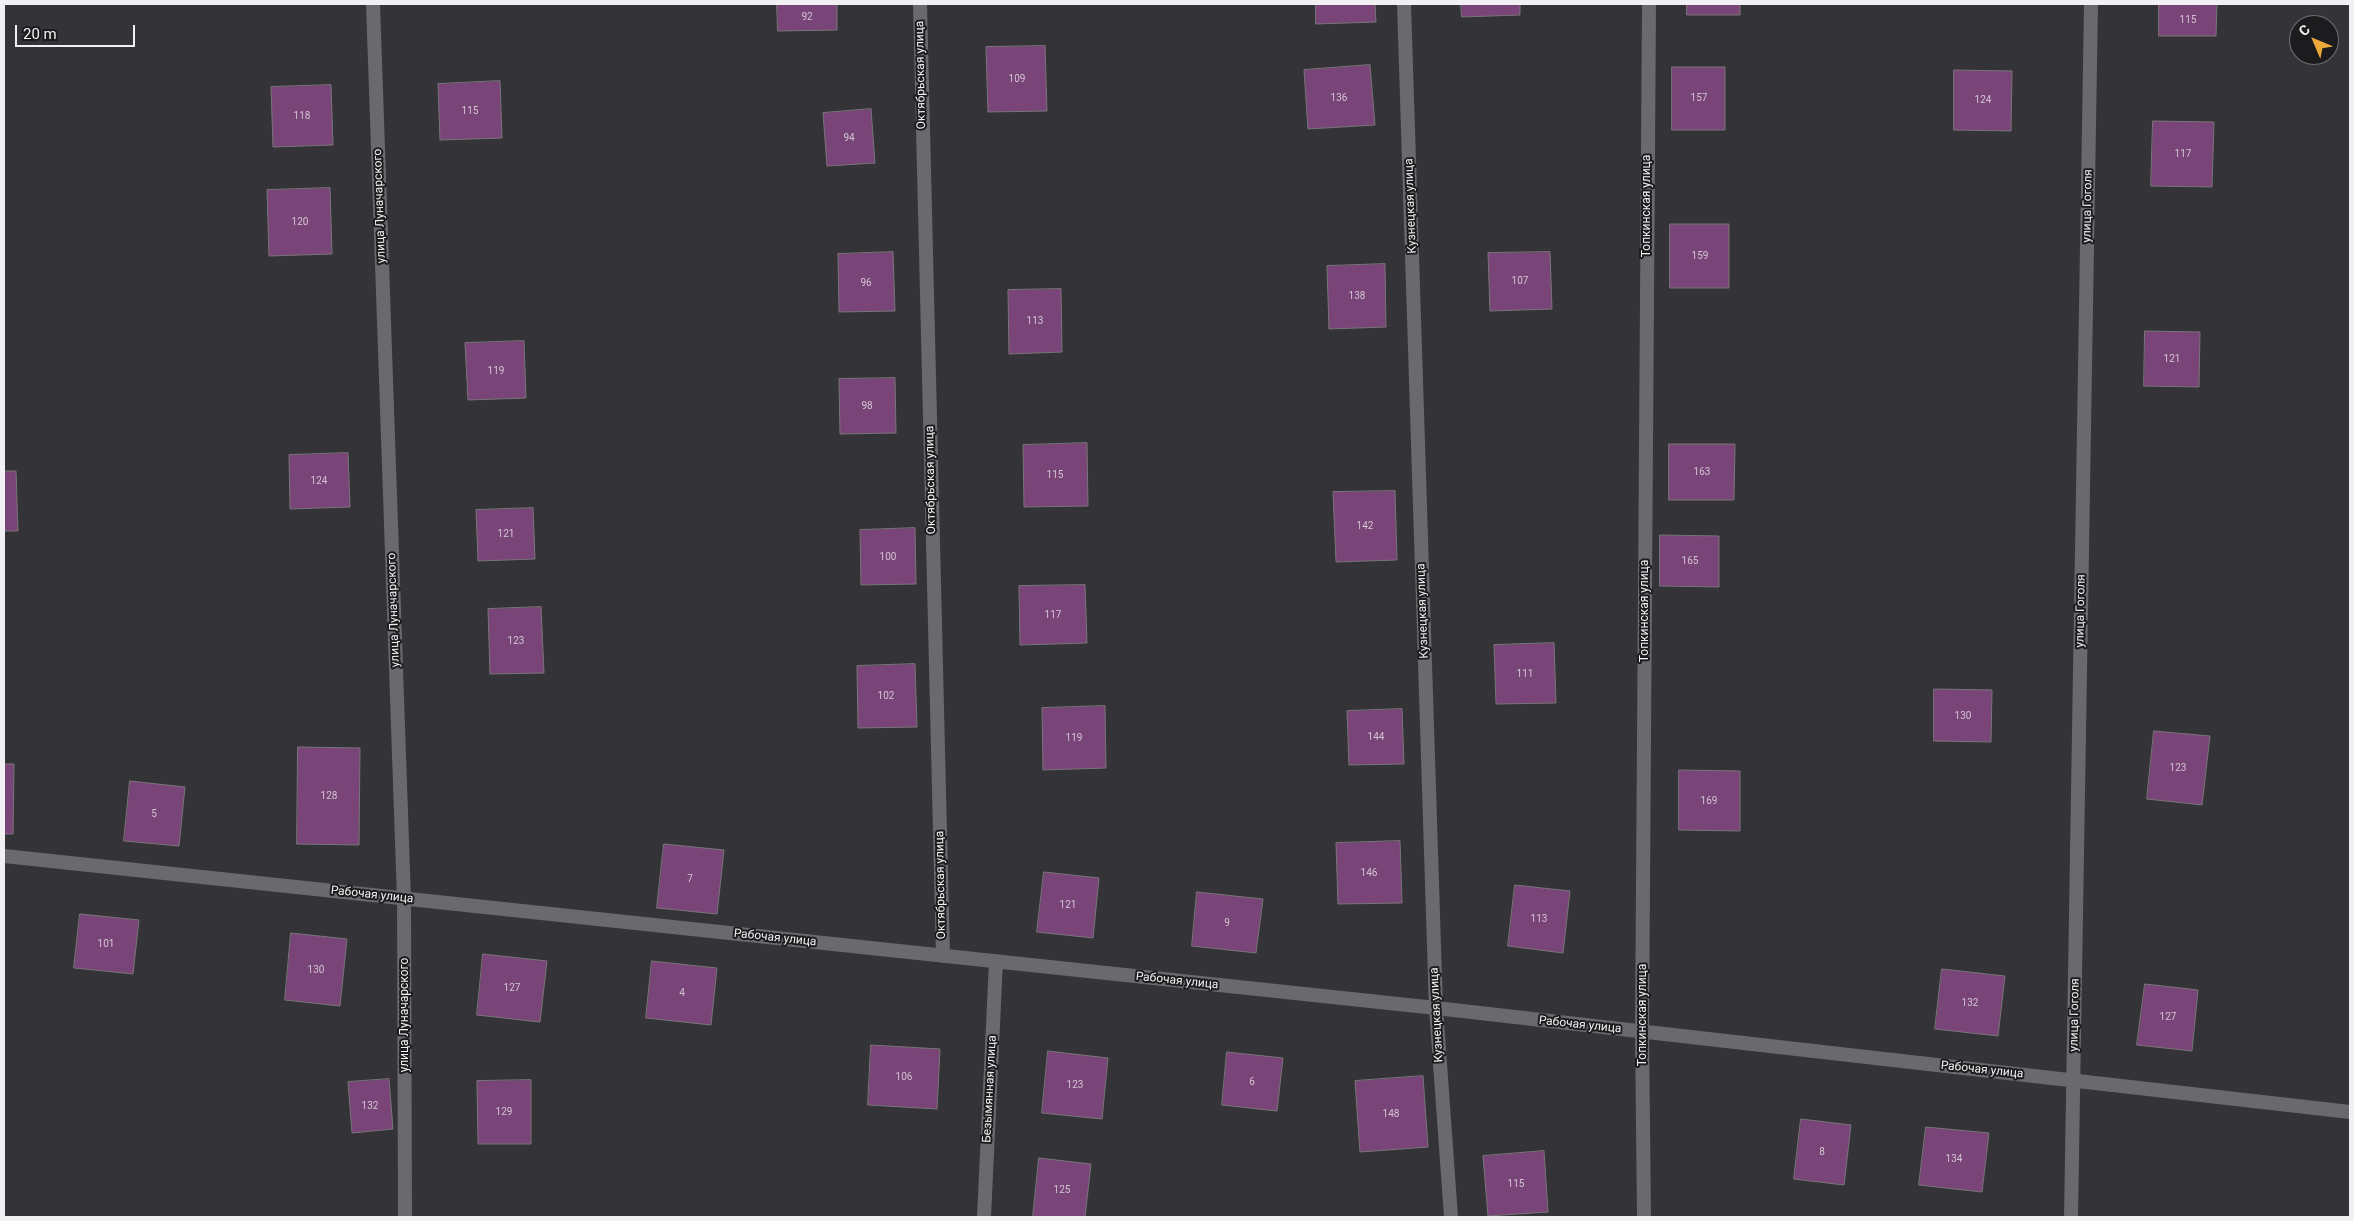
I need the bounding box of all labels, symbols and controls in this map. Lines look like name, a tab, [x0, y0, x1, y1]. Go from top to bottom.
house number: 92	[801, 11, 813, 23]
house number: 115	[2180, 14, 2196, 26]
scale bar	[18, 15, 138, 47]
north arrow	[2289, 15, 2339, 65]
street label: Октябрьская улица	[913, 21, 929, 129]
text: С	[2295, 21, 2313, 39]
text: 20 m	[23, 25, 57, 43]
house number: 109	[1009, 73, 1025, 85]
house number: 136	[1331, 92, 1347, 104]
house number: 157	[1691, 92, 1707, 104]
house number: 124	[1975, 94, 1991, 106]
house number: 115	[462, 105, 478, 117]
house number: 118	[294, 110, 310, 122]
house number: 94	[843, 132, 855, 144]
street label: улица Луначарского	[371, 148, 389, 264]
house number: 117	[2175, 148, 2191, 160]
street label: Топкинская улица	[1640, 155, 1654, 257]
street label: Кузнецкая улица	[1402, 158, 1420, 254]
street label: улица Гоголя	[2080, 169, 2096, 243]
house number: 120	[292, 216, 308, 228]
house number: 159	[1692, 250, 1708, 262]
house number: 107	[1512, 275, 1528, 287]
house number: 96	[860, 277, 872, 289]
house number: 138	[1349, 290, 1365, 302]
house number: 113	[1027, 315, 1043, 327]
house number: 121	[2164, 353, 2180, 365]
house number: 119	[488, 365, 504, 377]
house number: 98	[861, 400, 873, 412]
street label: Октябрьская улица	[923, 426, 939, 534]
house number: 163	[1694, 466, 1710, 478]
house number: 115	[1047, 469, 1063, 481]
house number: 124	[311, 475, 327, 487]
house number: 142	[1357, 520, 1373, 532]
house number: 121	[498, 528, 514, 540]
house number: 100	[880, 551, 896, 563]
street label: улица Луначарского	[385, 552, 403, 668]
house number: 165	[1682, 555, 1698, 567]
street label: Топкинская улица	[1638, 560, 1652, 662]
street label: Кузнецкая улица	[1414, 563, 1432, 659]
street label: улица Гоголя	[2073, 574, 2089, 648]
house number: 117	[1045, 609, 1061, 621]
house number: 123	[508, 635, 524, 647]
house number: 111	[1517, 668, 1533, 680]
house number: 102	[878, 690, 894, 702]
house number: 130	[1955, 710, 1971, 722]
house number: 144	[1368, 731, 1384, 743]
house number: 119	[1066, 732, 1082, 744]
house number: 123	[2170, 762, 2186, 774]
house number: 128	[321, 790, 337, 802]
house number: 169	[1701, 795, 1717, 807]
house number: 5	[151, 808, 157, 820]
street label: Октябрьская улица	[933, 831, 949, 939]
house number: 146	[1361, 867, 1377, 879]
house number: 7	[687, 873, 693, 885]
street label: Рабочая улица	[330, 883, 414, 907]
house number: 121	[1060, 899, 1076, 911]
house number: 113	[1531, 913, 1547, 925]
house number: 9	[1224, 917, 1230, 929]
street label: Рабочая улица	[733, 926, 817, 950]
house number: 101	[98, 938, 114, 950]
street label: улица Луначарского	[398, 958, 412, 1072]
house number: 130	[308, 964, 324, 976]
street label: Топкинская улица	[1636, 964, 1650, 1066]
street label: Кузнецкая улица	[1427, 967, 1447, 1063]
street label: Рабочая улица	[1135, 969, 1219, 993]
street label: улица Гоголя	[2067, 978, 2083, 1052]
house number: 127	[504, 982, 520, 994]
house number: 4	[679, 987, 685, 999]
house number: 132	[1962, 997, 1978, 1009]
house number: 127	[2160, 1011, 2176, 1023]
street label: Рабочая улица	[1538, 1013, 1622, 1037]
street label: Безымянная улица	[980, 1035, 1000, 1143]
street label: Рабочая улица	[1940, 1058, 2024, 1082]
house number: 106	[896, 1071, 912, 1083]
house number: 6	[1249, 1076, 1255, 1088]
house number: 123	[1067, 1079, 1083, 1091]
house number: 132	[362, 1100, 378, 1112]
house number: 129	[496, 1106, 512, 1118]
house number: 148	[1383, 1108, 1399, 1120]
house number: 8	[1819, 1146, 1825, 1158]
house number: 134	[1946, 1153, 1962, 1165]
house number: 115	[1508, 1178, 1524, 1190]
house number: 125	[1054, 1184, 1070, 1196]

